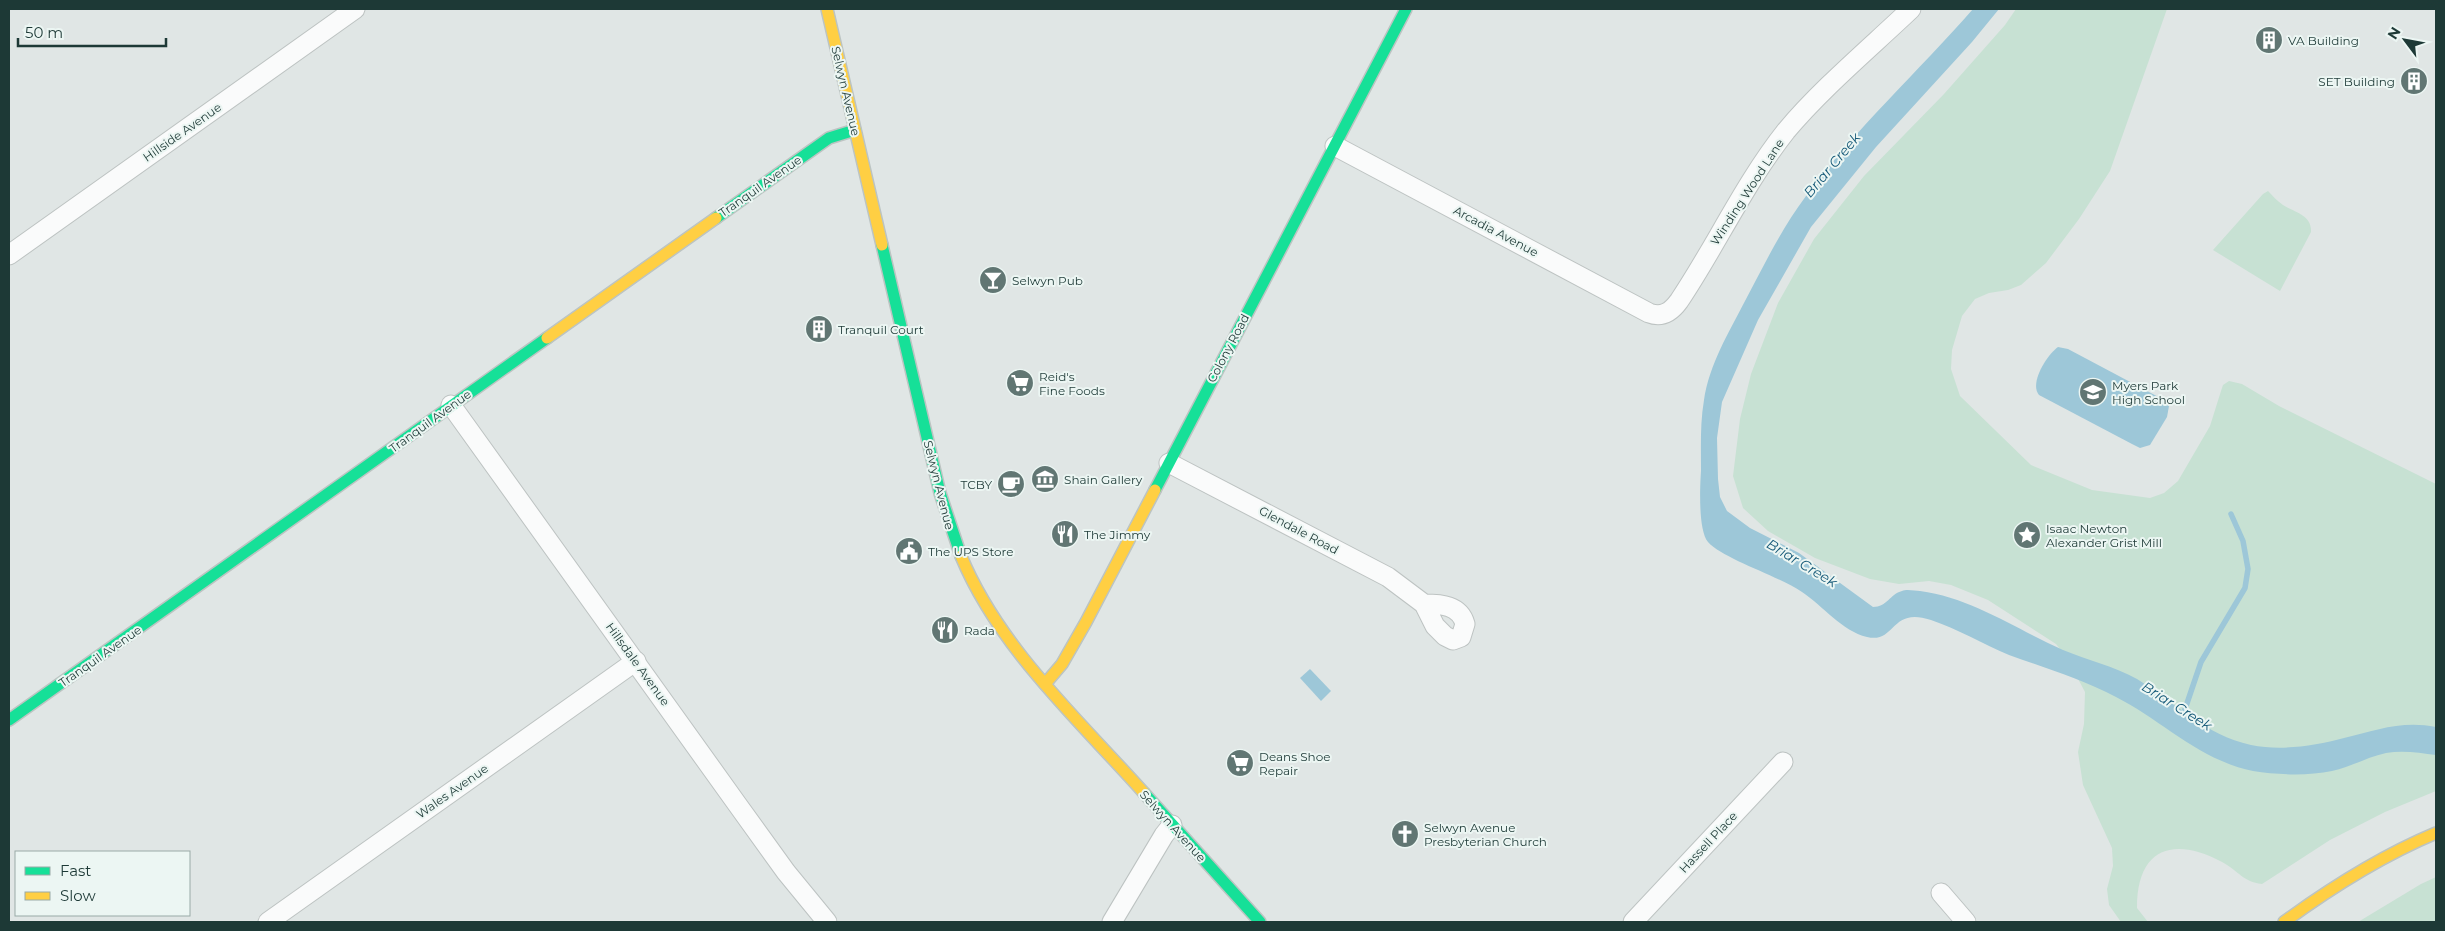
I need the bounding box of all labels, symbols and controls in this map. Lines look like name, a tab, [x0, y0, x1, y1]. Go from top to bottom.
scale bar	[18, 15, 165, 47]
north arrow	[2380, 15, 2430, 65]
text: 50 m	[25, 23, 63, 42]
text: N	[2383, 24, 2405, 43]
building icon: VA Building	[2254, 25, 2284, 55]
place label: VA Building	[2288, 33, 2359, 48]
street label: Selwyn Avenue	[828, 45, 864, 137]
building icon: SET Building	[2399, 66, 2429, 96]
place label: SET Building	[2318, 74, 2395, 89]
street label: Hillside Avenue	[140, 99, 224, 165]
water label: Briar Creek	[1800, 128, 1865, 201]
street label: Winding Wood Lane	[1707, 136, 1787, 248]
street label: Tranquil Avenue	[716, 152, 804, 220]
street label: Arcadia Avenue	[1451, 202, 1541, 260]
bar icon: Selwyn Pub	[978, 265, 1008, 295]
place label: Selwyn Pub	[1012, 273, 1083, 288]
street label: Colony Road	[1204, 311, 1252, 385]
building icon: Tranquil Court	[804, 314, 834, 344]
place label: Tranquil Court	[838, 322, 924, 337]
supermarket icon: Reid's Fine Foods	[1005, 368, 1035, 398]
place label: Reid's Fine Foods	[1039, 369, 1105, 398]
school or university icon: Myers Park High School	[2078, 377, 2108, 407]
place label: Myers Park High School	[2112, 378, 2185, 407]
street label: Tranquil Avenue	[386, 386, 474, 456]
street label: Selwyn Avenue	[921, 439, 957, 531]
museum icon: Shain Gallery	[1030, 464, 1060, 494]
cafe icon: TCBY	[996, 469, 1026, 499]
place label: Shain Gallery	[1064, 472, 1143, 487]
place label: TCBY	[961, 477, 992, 492]
street label: Glendale Road	[1257, 503, 1341, 557]
restaurant icon: The Jimmy	[1050, 519, 1080, 549]
place icon: Isaac Newton Alexander Grist Mill	[2012, 520, 2042, 550]
place label: Isaac Newton Alexander Grist Mill	[2046, 521, 2162, 550]
place label: The Jimmy	[1084, 527, 1151, 542]
water label: Briar Creek	[1763, 535, 1841, 591]
public building icon: The UPS Store	[894, 536, 924, 566]
place label: The UPS Store	[928, 544, 1014, 559]
restaurant icon: Rada	[930, 615, 960, 645]
street label: Hillsdale Avenue	[603, 619, 673, 709]
street label: Tranquil Avenue	[56, 622, 144, 690]
place label: Rada	[964, 623, 995, 638]
water label: Briar Creek	[2139, 677, 2216, 735]
supermarket icon: Deans Shoe Repair	[1225, 748, 1255, 778]
place label: Deans Shoe Repair	[1259, 749, 1330, 778]
street label: Wales Avenue	[413, 761, 491, 821]
street label: Selwyn Avenue	[1137, 787, 1209, 865]
street label: Hassell Place	[1676, 808, 1740, 876]
church icon: Selwyn Avenue Presbyterian Church	[1390, 819, 1420, 849]
place label: Selwyn Avenue Presbyterian Church	[1424, 820, 1547, 849]
legend	[15, 851, 190, 916]
text: Fast	[60, 861, 91, 880]
text: Slow	[60, 886, 96, 905]

